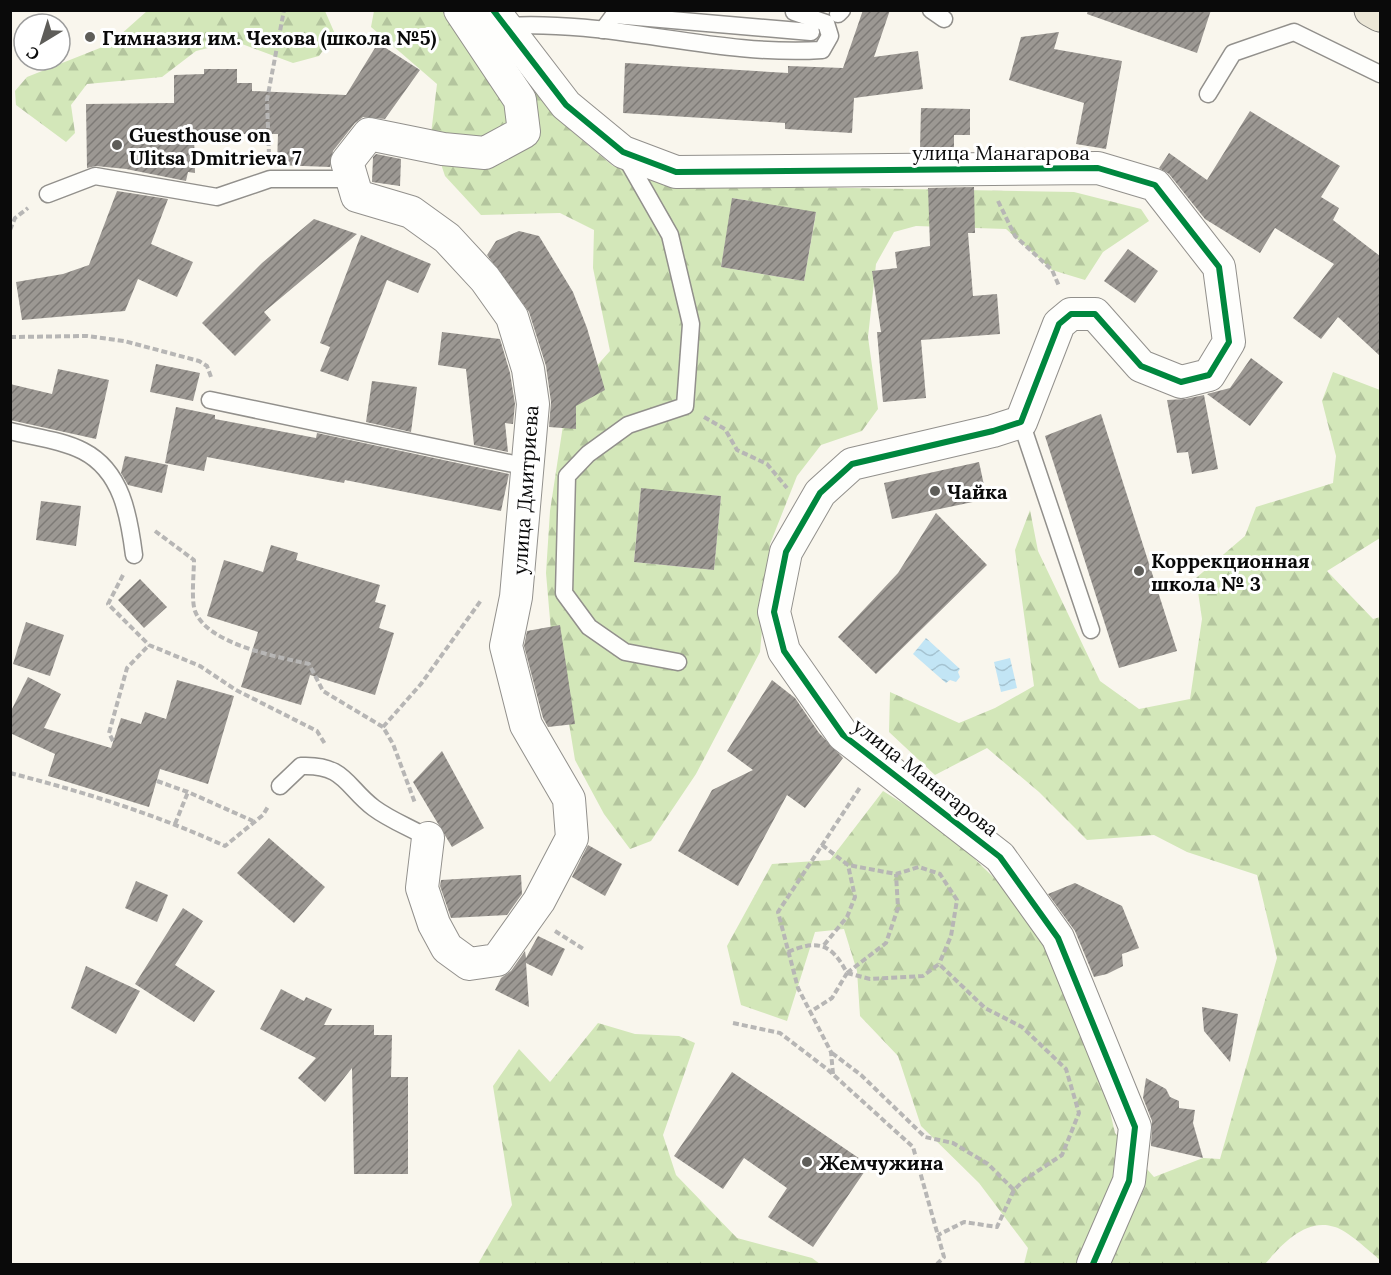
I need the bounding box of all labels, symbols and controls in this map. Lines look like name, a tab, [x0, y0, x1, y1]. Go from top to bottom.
north arrow	[12, 12, 72, 72]
place label: Гимназия им. Чехова (школа №5)	[102, 25, 437, 51]
marker: Гимназия им. Чехова (школа №5)	[83, 30, 97, 44]
text: С	[22, 43, 43, 65]
place label: Guesthouse on Ulitsa Dmitrieva 7	[129, 122, 302, 170]
marker: Guesthouse on Ulitsa Dmitrieva 7	[110, 138, 124, 152]
street label: улица Манагарова	[912, 140, 1090, 165]
street label: улица Дмитриева	[507, 404, 543, 576]
place label: Чайка	[947, 479, 1008, 504]
marker: Чайка	[928, 484, 942, 498]
place label: Коррекционная школа № 3	[1151, 548, 1310, 596]
marker: Коррекционная школа № 3	[1132, 564, 1146, 578]
street label: улица Манагарова	[848, 712, 1004, 842]
place label: Жемчужина	[819, 1150, 944, 1175]
marker: Жемчужина	[800, 1155, 814, 1169]

